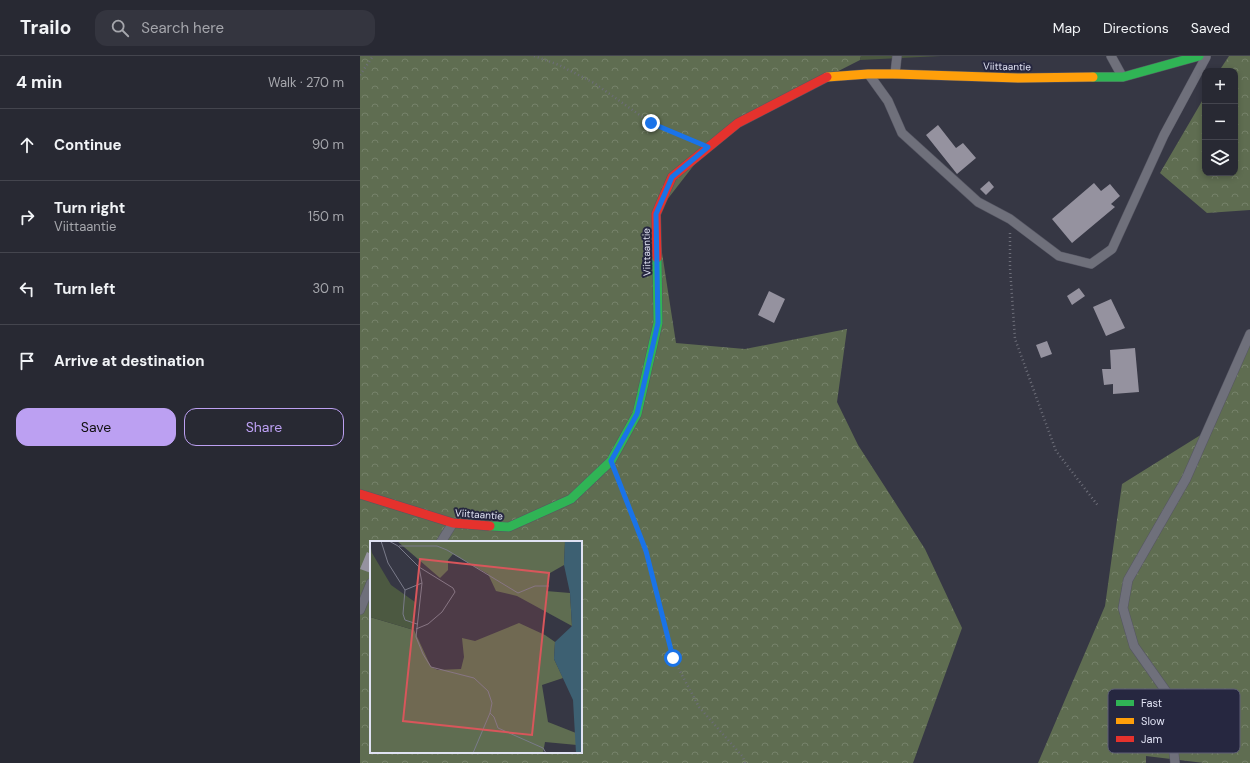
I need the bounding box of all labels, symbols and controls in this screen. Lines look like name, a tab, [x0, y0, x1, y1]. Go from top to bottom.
search box	[95, 10, 375, 46]
text: Trailo	[20, 15, 71, 40]
icon: search	[109, 17, 131, 39]
text: Search here	[141, 18, 224, 38]
text: Map	[1053, 19, 1081, 37]
text: Directions	[1103, 19, 1169, 37]
text: Saved	[1191, 19, 1230, 37]
street label: Viittaantie	[983, 60, 1031, 73]
map controls	[1202, 68, 1238, 176]
button: +	[1202, 68, 1238, 104]
text: 4 min	[16, 71, 62, 93]
text: Walk · 270 m	[268, 74, 344, 91]
button: −	[1202, 104, 1238, 140]
route end	[642, 114, 660, 132]
icon: ahead	[16, 134, 38, 156]
text: Continue	[54, 135, 122, 155]
text: 90 m	[312, 136, 344, 153]
button: layers	[1202, 140, 1238, 176]
text: Turn right	[54, 198, 125, 218]
icon: right	[16, 206, 38, 228]
text: 150 m	[308, 208, 344, 225]
text: Viittaantie	[54, 218, 116, 235]
street label: Viittaantie	[640, 228, 653, 276]
icon: left	[16, 278, 38, 300]
text: Turn left	[54, 279, 115, 299]
text: 30 m	[312, 280, 344, 297]
icon: arrive	[16, 350, 38, 372]
text: Arrive at destination	[54, 351, 205, 371]
button: Save	[16, 408, 176, 446]
button: Share	[184, 408, 344, 446]
street label: Viittaantie	[455, 506, 504, 523]
inset map	[370, 541, 582, 753]
route start	[664, 649, 682, 667]
legend	[1108, 689, 1240, 753]
text: Fast	[1141, 696, 1162, 710]
text: Slow	[1141, 714, 1165, 728]
text: Jam	[1141, 732, 1162, 746]

